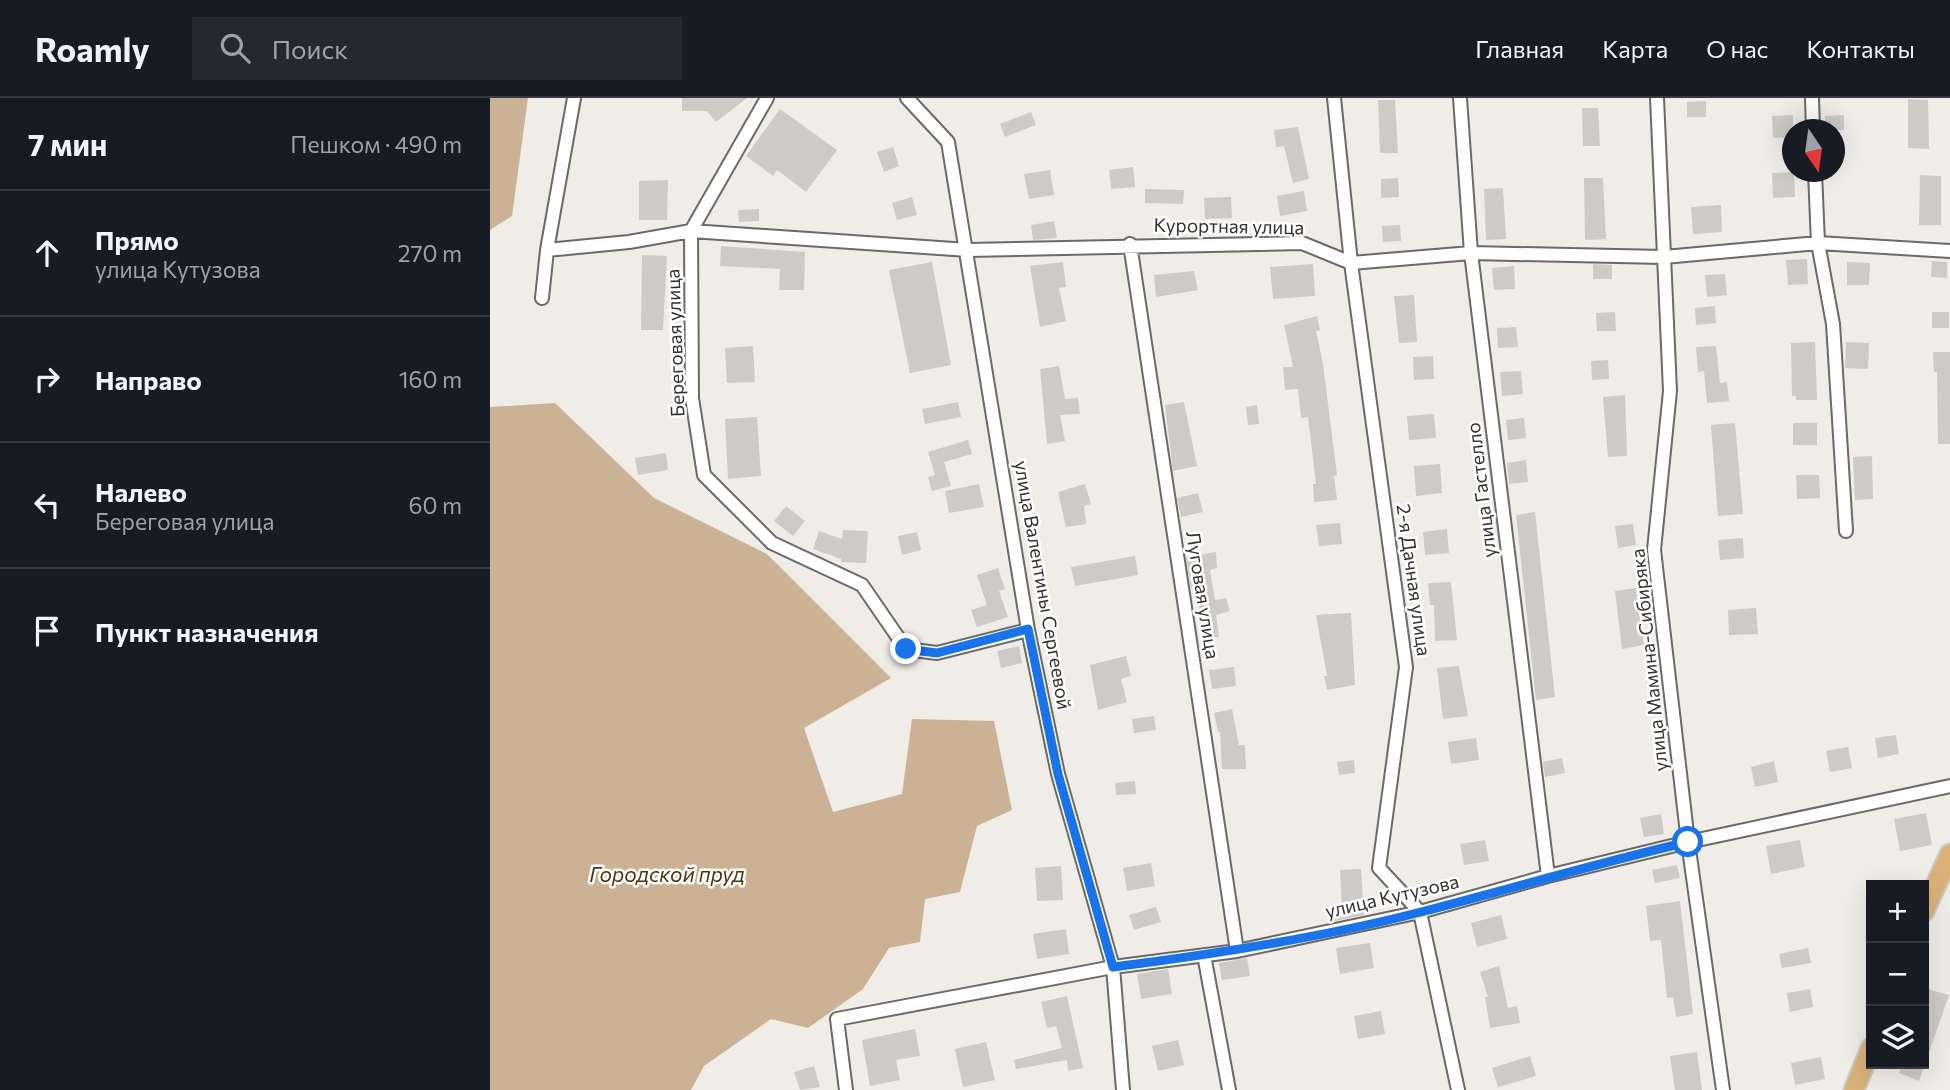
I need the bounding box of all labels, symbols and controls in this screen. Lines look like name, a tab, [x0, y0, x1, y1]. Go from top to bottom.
search box	[192, 17, 682, 80]
text: Roamly	[35, 28, 150, 69]
icon: search	[216, 29, 254, 67]
text: Поиск	[272, 33, 348, 64]
text: Главная	[1475, 34, 1564, 63]
text: Карта	[1602, 34, 1668, 63]
text: О нас	[1706, 34, 1768, 63]
text: Контакты	[1806, 34, 1915, 63]
north arrow	[1782, 119, 1845, 182]
text: 7 мин	[28, 125, 107, 162]
text: Пешком · 490 m	[290, 130, 462, 158]
street label: Курортная улица	[1154, 213, 1304, 238]
text: Прямо	[95, 224, 179, 255]
icon: ahead	[28, 234, 66, 272]
text: 270 m	[398, 239, 462, 267]
text: улица Кутузова	[95, 255, 261, 283]
street label: Береговая улица	[660, 269, 689, 417]
icon: right	[28, 360, 66, 398]
text: Направо	[95, 364, 202, 395]
text: 160 m	[399, 365, 462, 393]
street label: улица Гастелло	[1461, 421, 1500, 559]
street label: улица Валентины Сергеевой	[1010, 459, 1077, 711]
text: Налево	[95, 476, 187, 507]
icon: left	[28, 486, 66, 524]
text: 60 m	[409, 491, 462, 519]
street label: 2-я Дачная улица	[1392, 502, 1437, 657]
text: Береговая улица	[95, 507, 274, 535]
street label: Луговая улица	[1182, 529, 1225, 661]
street label: улица Мамина-Сибиряка	[1625, 547, 1672, 773]
icon: arrive	[28, 612, 66, 650]
text: Пункт назначения	[95, 616, 319, 647]
route end	[890, 633, 921, 664]
route start	[1672, 826, 1703, 857]
water label: Городской пруд	[589, 861, 745, 886]
street label: улица Кутузова	[1323, 869, 1461, 922]
map controls	[1866, 880, 1929, 1069]
button: +	[1866, 880, 1929, 943]
button: −	[1866, 943, 1929, 1006]
button: layers	[1866, 1006, 1929, 1069]

